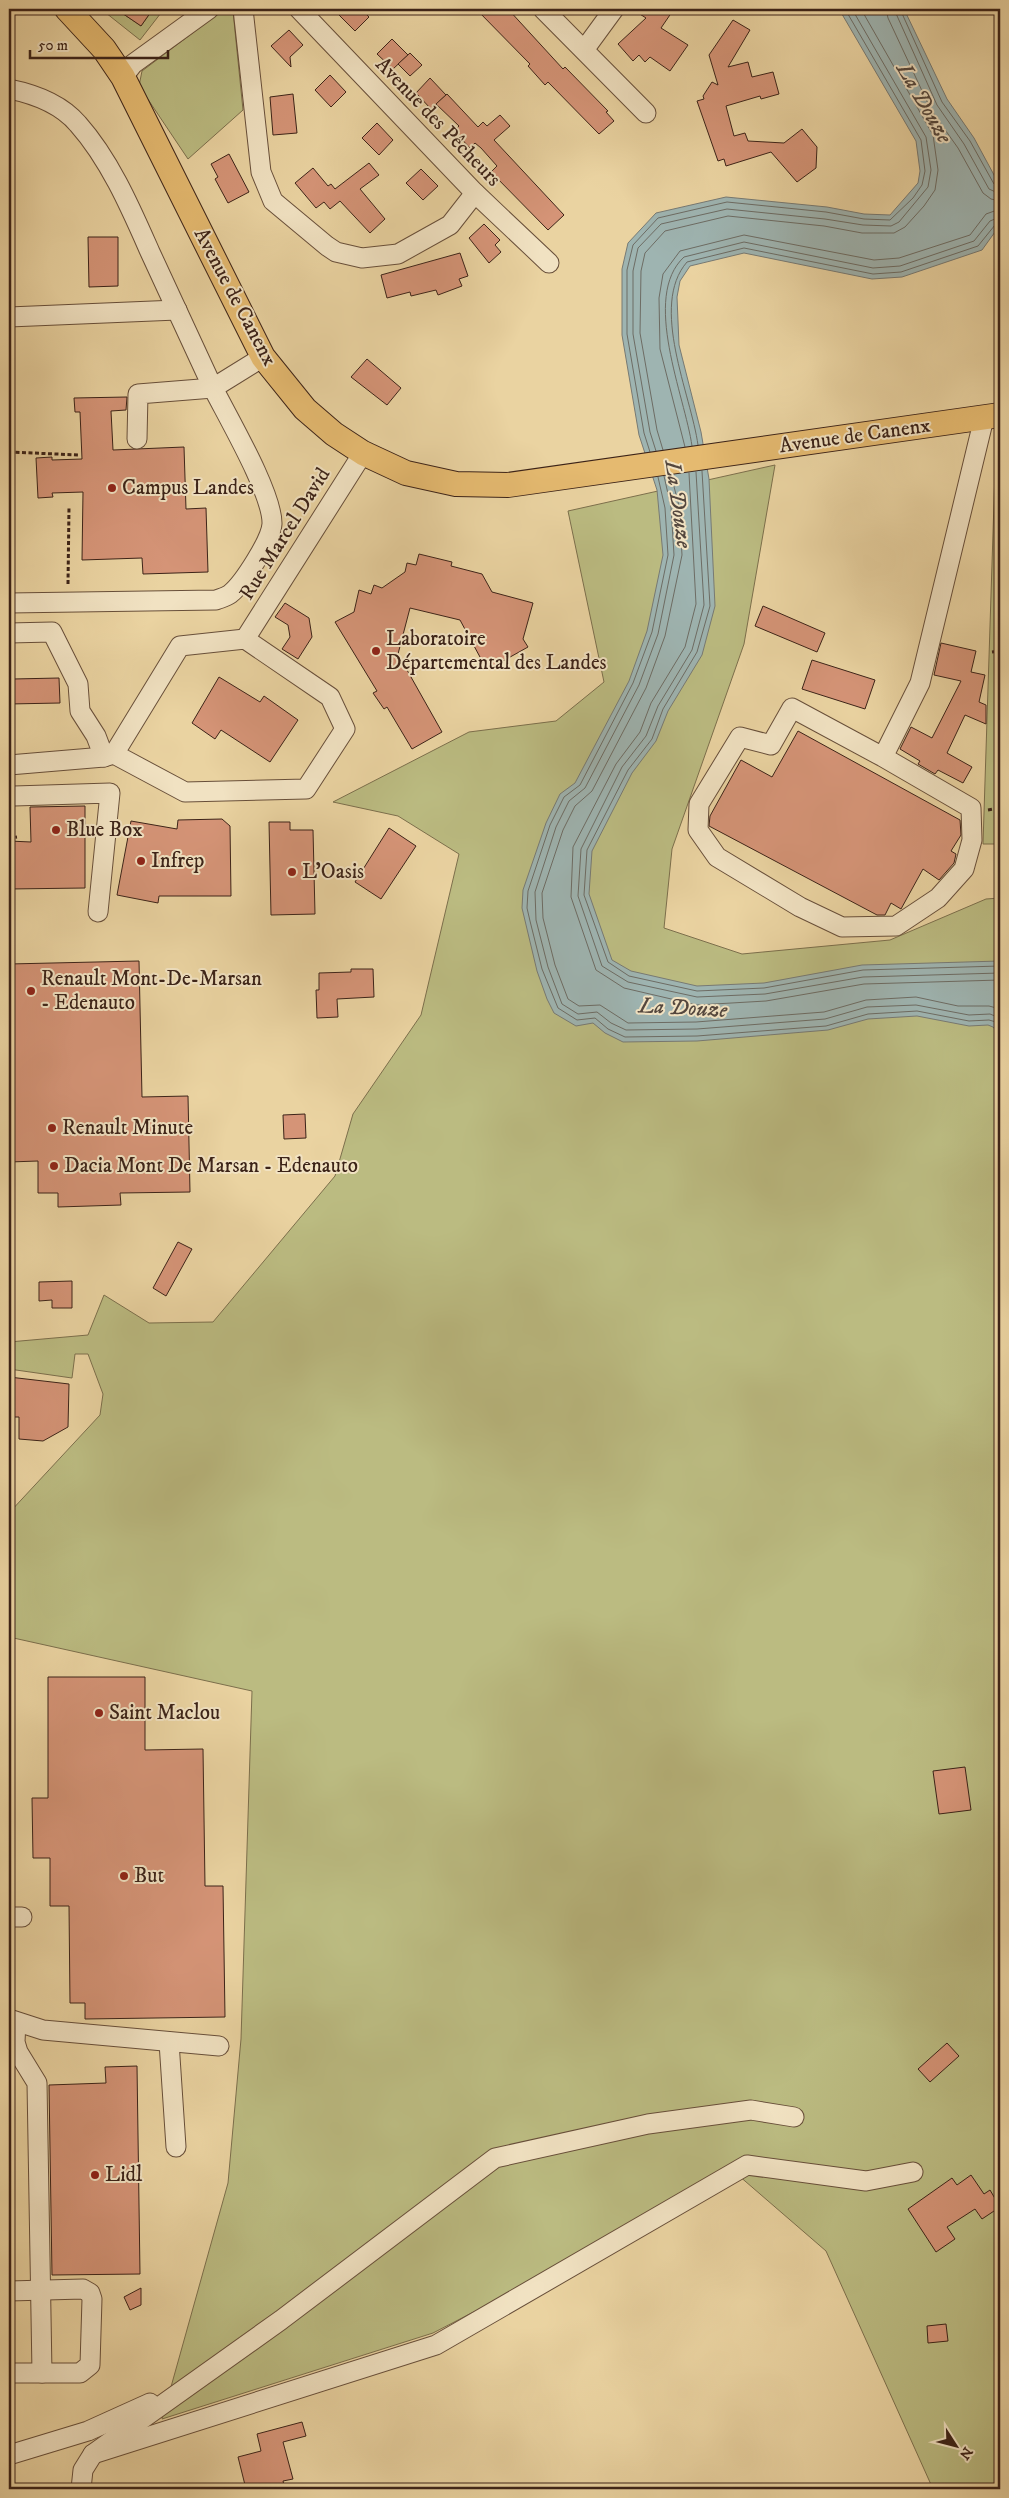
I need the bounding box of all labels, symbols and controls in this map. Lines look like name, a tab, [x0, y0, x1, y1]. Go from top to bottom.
scale bar	[30, 28, 168, 60]
text: 50 m	[38, 36, 68, 55]
street label: Avenue des Pêcheurs	[370, 52, 506, 192]
water label: La Douze	[889, 56, 958, 148]
street label: Avenue de Canenx	[188, 224, 282, 370]
street label: Avenue de Canenx	[778, 413, 932, 459]
water label: La Douze	[658, 456, 698, 550]
street label: Rue Marcel David	[234, 462, 336, 605]
place label: Campus Landes	[122, 475, 254, 501]
marker: Campus Landes	[106, 482, 118, 494]
place label: Laboratoire Départemental des Landes	[386, 626, 607, 676]
marker: Laboratoire Départemental des Landes	[370, 645, 382, 657]
place label: Blue Box	[66, 817, 143, 843]
marker: Blue Box	[50, 824, 62, 836]
place label: Infrep	[151, 848, 204, 874]
marker: Infrep	[135, 855, 147, 867]
place label: L'Oasis	[302, 859, 364, 885]
marker: L'Oasis	[286, 866, 298, 878]
place label: Renault Mont-De-Marsan - Edenauto	[41, 966, 262, 1016]
marker: Renault Mont-De-Marsan - Edenauto	[25, 985, 37, 997]
water label: La Douze	[636, 992, 728, 1024]
place label: Renault Minute	[62, 1115, 193, 1141]
marker: Renault Minute	[46, 1122, 58, 1134]
place label: Dacia Mont De Marsan - Edenauto	[64, 1153, 358, 1179]
marker: Dacia Mont De Marsan - Edenauto	[48, 1160, 60, 1172]
place label: Saint Maclou	[109, 1700, 220, 1726]
marker: Saint Maclou	[93, 1707, 105, 1719]
place label: But	[134, 1863, 164, 1889]
marker: But	[118, 1870, 130, 1882]
place label: Lidl	[105, 2162, 143, 2188]
marker: Lidl	[89, 2169, 101, 2181]
north arrow	[932, 2420, 982, 2470]
text: N	[955, 2443, 976, 2463]

